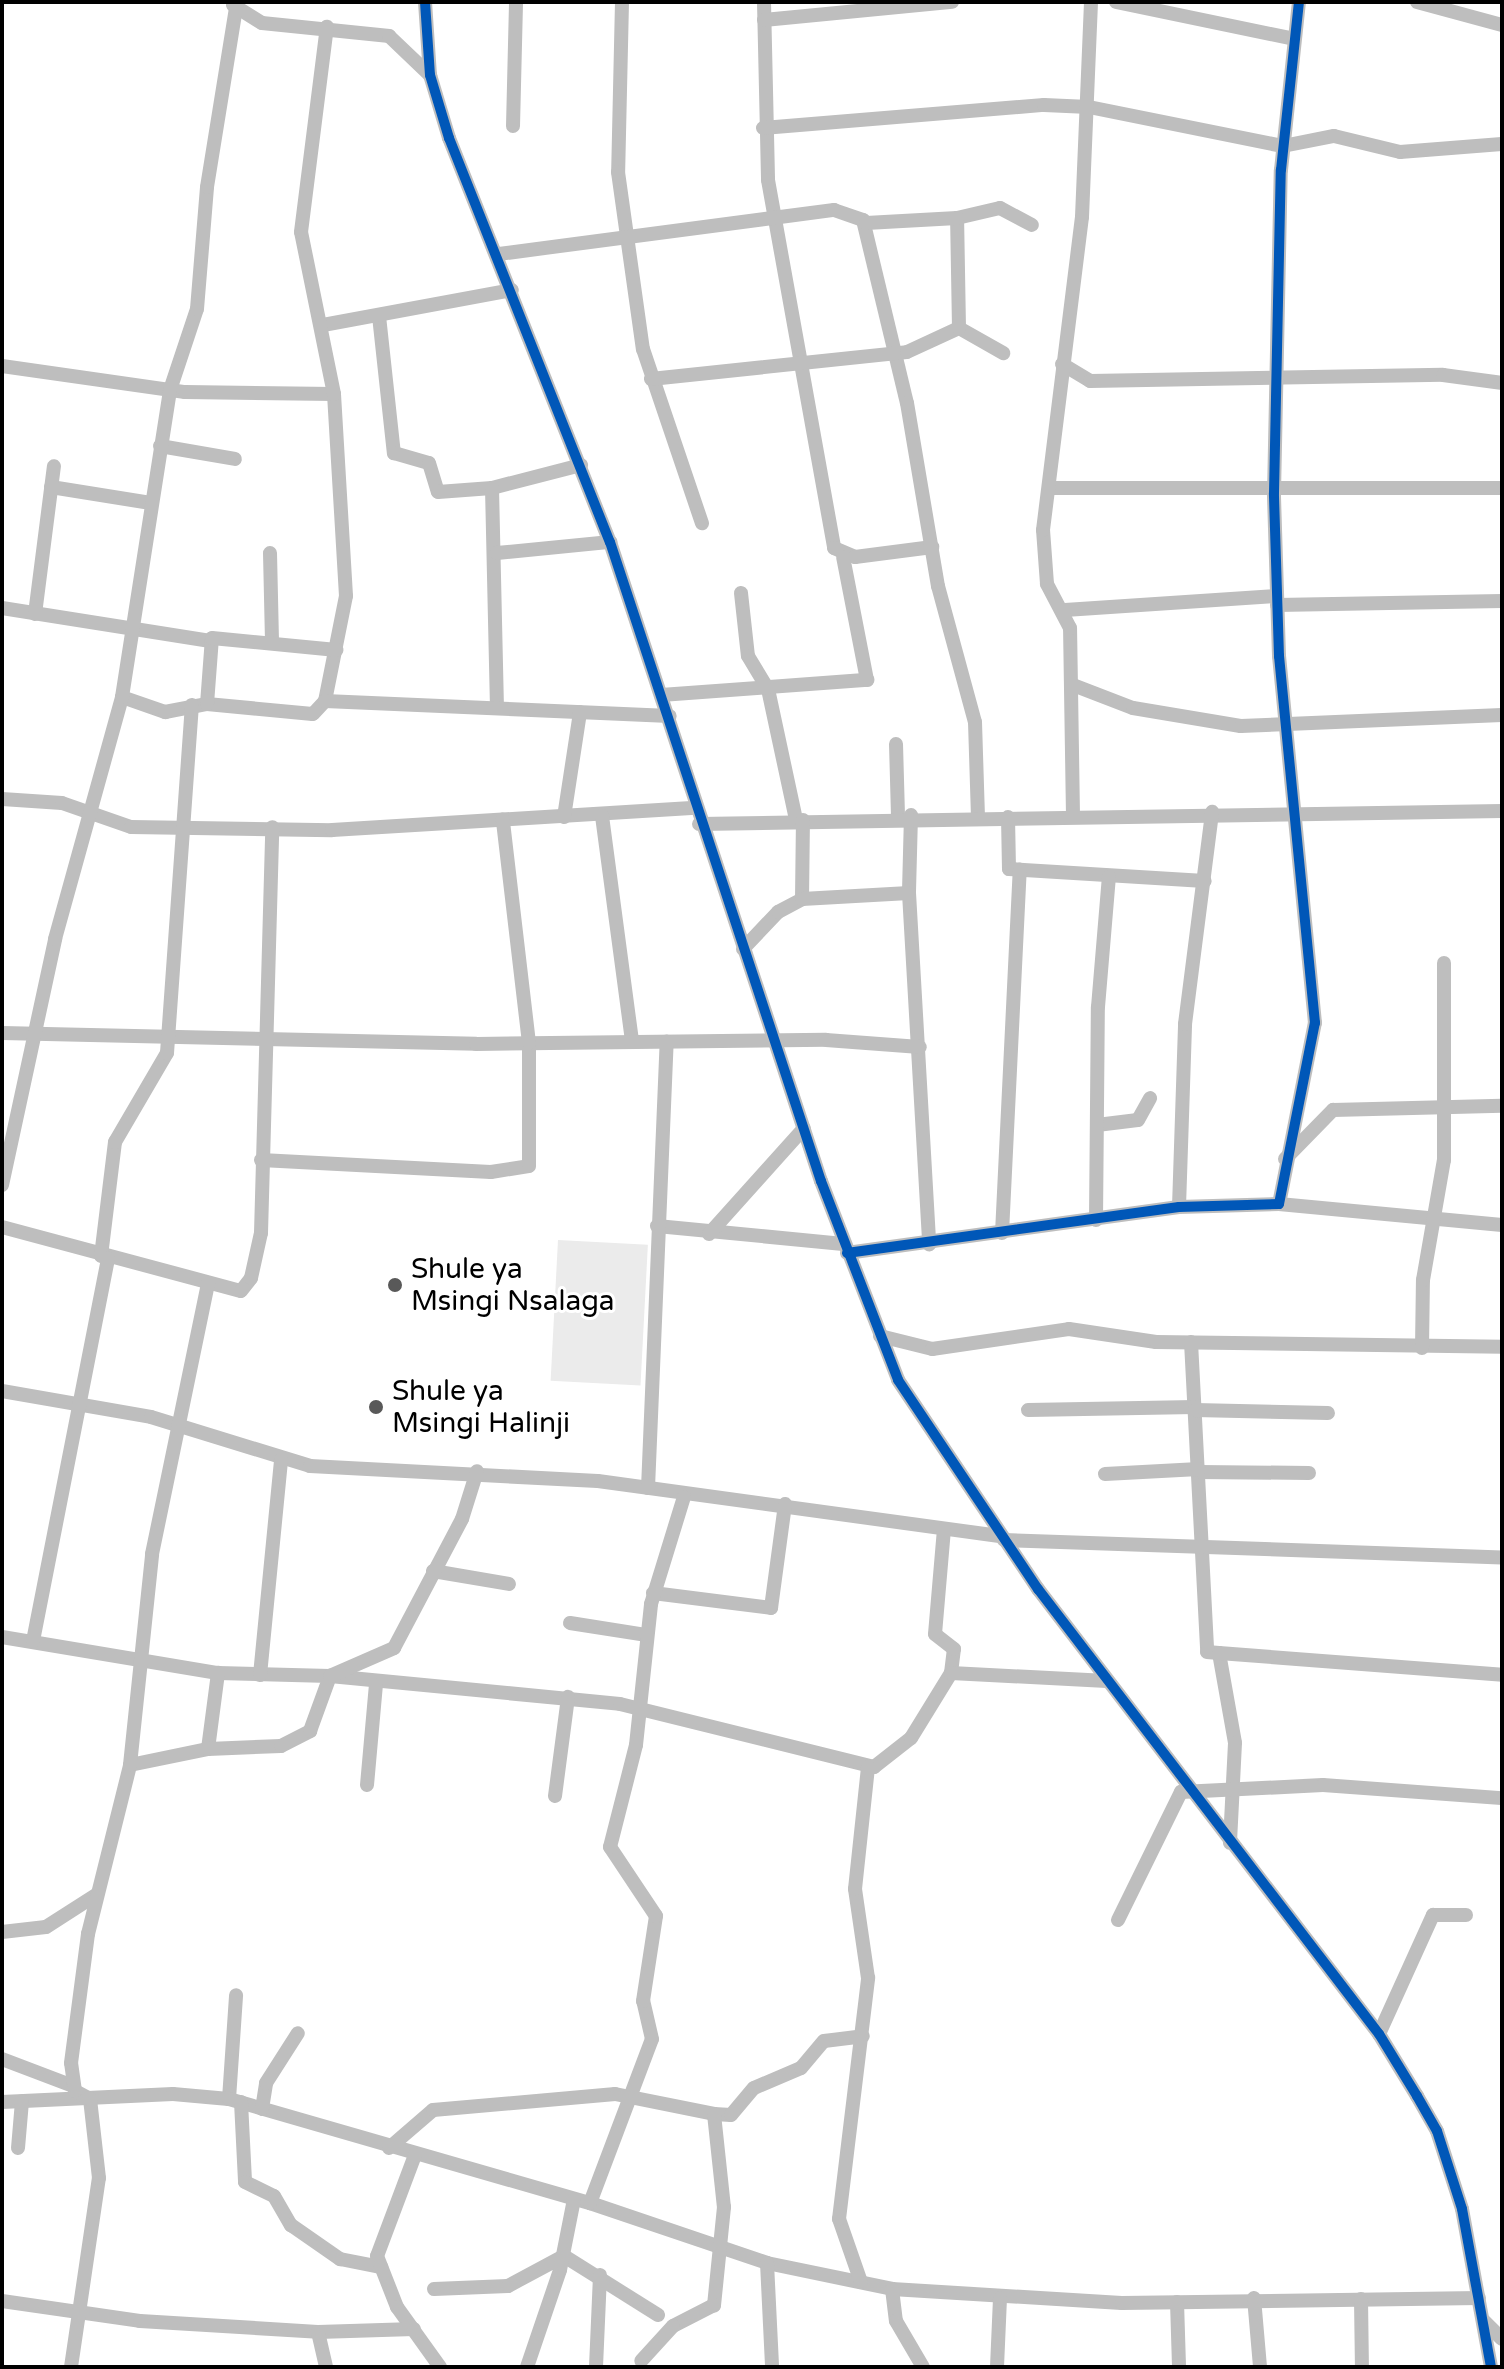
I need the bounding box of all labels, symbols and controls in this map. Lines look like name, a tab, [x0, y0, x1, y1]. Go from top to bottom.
place label: Shule ya Msingi Nsalaga	[411, 1252, 615, 1318]
marker: Shule ya Msingi Nsalaga	[386, 1276, 404, 1294]
place label: Shule ya Msingi Halinji	[392, 1374, 570, 1440]
marker: Shule ya Msingi Halinji	[367, 1398, 385, 1416]

